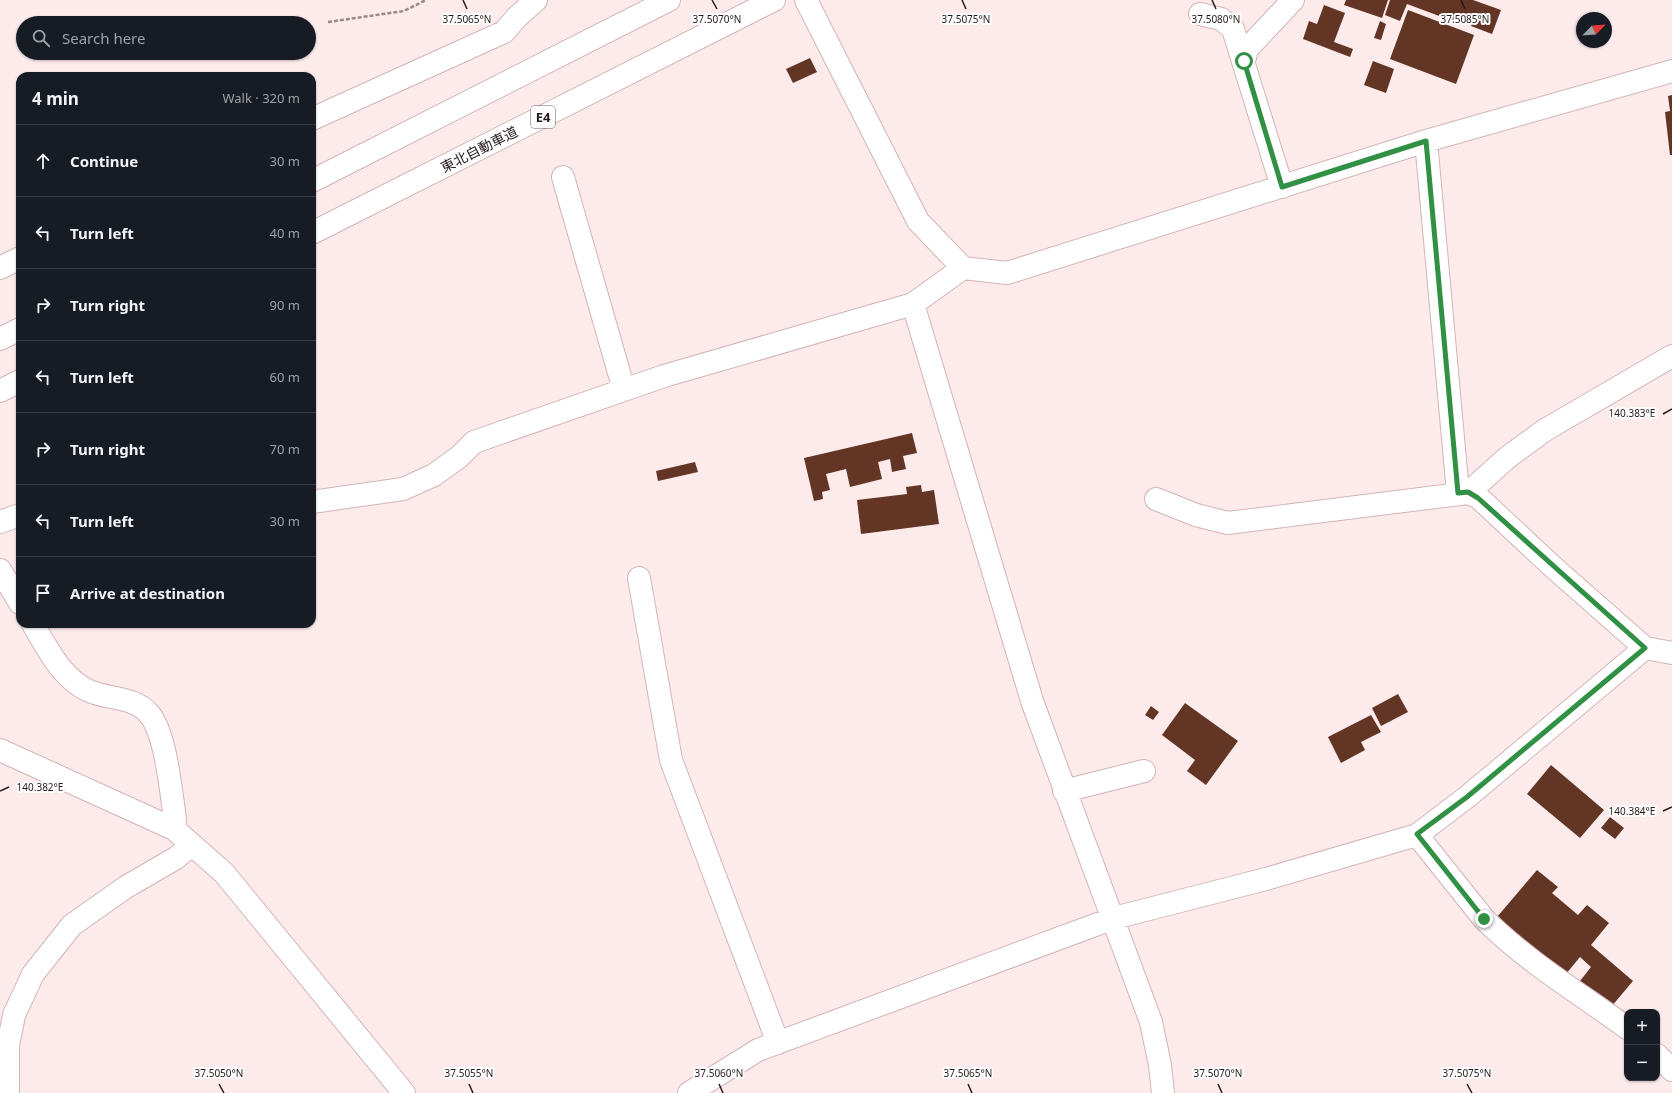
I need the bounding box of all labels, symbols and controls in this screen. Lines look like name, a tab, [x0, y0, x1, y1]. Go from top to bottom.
text: 37.5065°N	[443, 12, 491, 26]
text: 37.5070°N	[693, 12, 741, 26]
text: 37.5075°N	[942, 12, 990, 26]
text: 37.5080°N	[1192, 12, 1240, 26]
text: 37.5085°N	[1441, 12, 1489, 26]
north arrow	[1576, 12, 1612, 48]
search box	[16, 16, 316, 60]
icon: search	[30, 27, 52, 49]
text: Search here	[62, 28, 145, 48]
route start	[1235, 52, 1253, 70]
text: 4 min	[32, 87, 79, 110]
text: Walk · 320 m	[222, 89, 300, 107]
road number: E4	[531, 106, 555, 128]
street label: 東北自動車道	[437, 121, 521, 177]
icon: ahead	[32, 150, 54, 172]
text: Continue	[70, 151, 138, 171]
text: 30 m	[270, 152, 300, 170]
icon: left	[32, 222, 54, 244]
text: Turn left	[70, 223, 134, 243]
text: 40 m	[270, 224, 300, 242]
icon: right	[32, 294, 54, 316]
text: Turn right	[70, 295, 145, 315]
text: 90 m	[270, 296, 300, 314]
icon: left	[32, 366, 54, 388]
text: Turn left	[70, 367, 134, 387]
text: 60 m	[270, 368, 300, 386]
text: 140.383°E	[1609, 406, 1655, 420]
icon: right	[32, 438, 54, 460]
text: Turn right	[70, 439, 145, 459]
text: 70 m	[270, 440, 300, 458]
icon: left	[32, 510, 54, 532]
text: Turn left	[70, 511, 134, 531]
text: 30 m	[270, 512, 300, 530]
icon: arrive	[32, 582, 54, 604]
text: Arrive at destination	[70, 583, 225, 603]
text: 140.382°E	[17, 780, 63, 794]
text: 140.384°E	[1609, 804, 1655, 818]
route end	[1475, 910, 1493, 928]
map controls	[1624, 1009, 1660, 1081]
button: +	[1624, 1009, 1660, 1045]
button: −	[1624, 1045, 1660, 1081]
text: 37.5050°N	[195, 1066, 243, 1080]
text: 37.5055°N	[445, 1066, 493, 1080]
text: 37.5060°N	[695, 1066, 743, 1080]
text: 37.5065°N	[944, 1066, 992, 1080]
text: 37.5070°N	[1194, 1066, 1242, 1080]
text: 37.5075°N	[1443, 1066, 1491, 1080]

